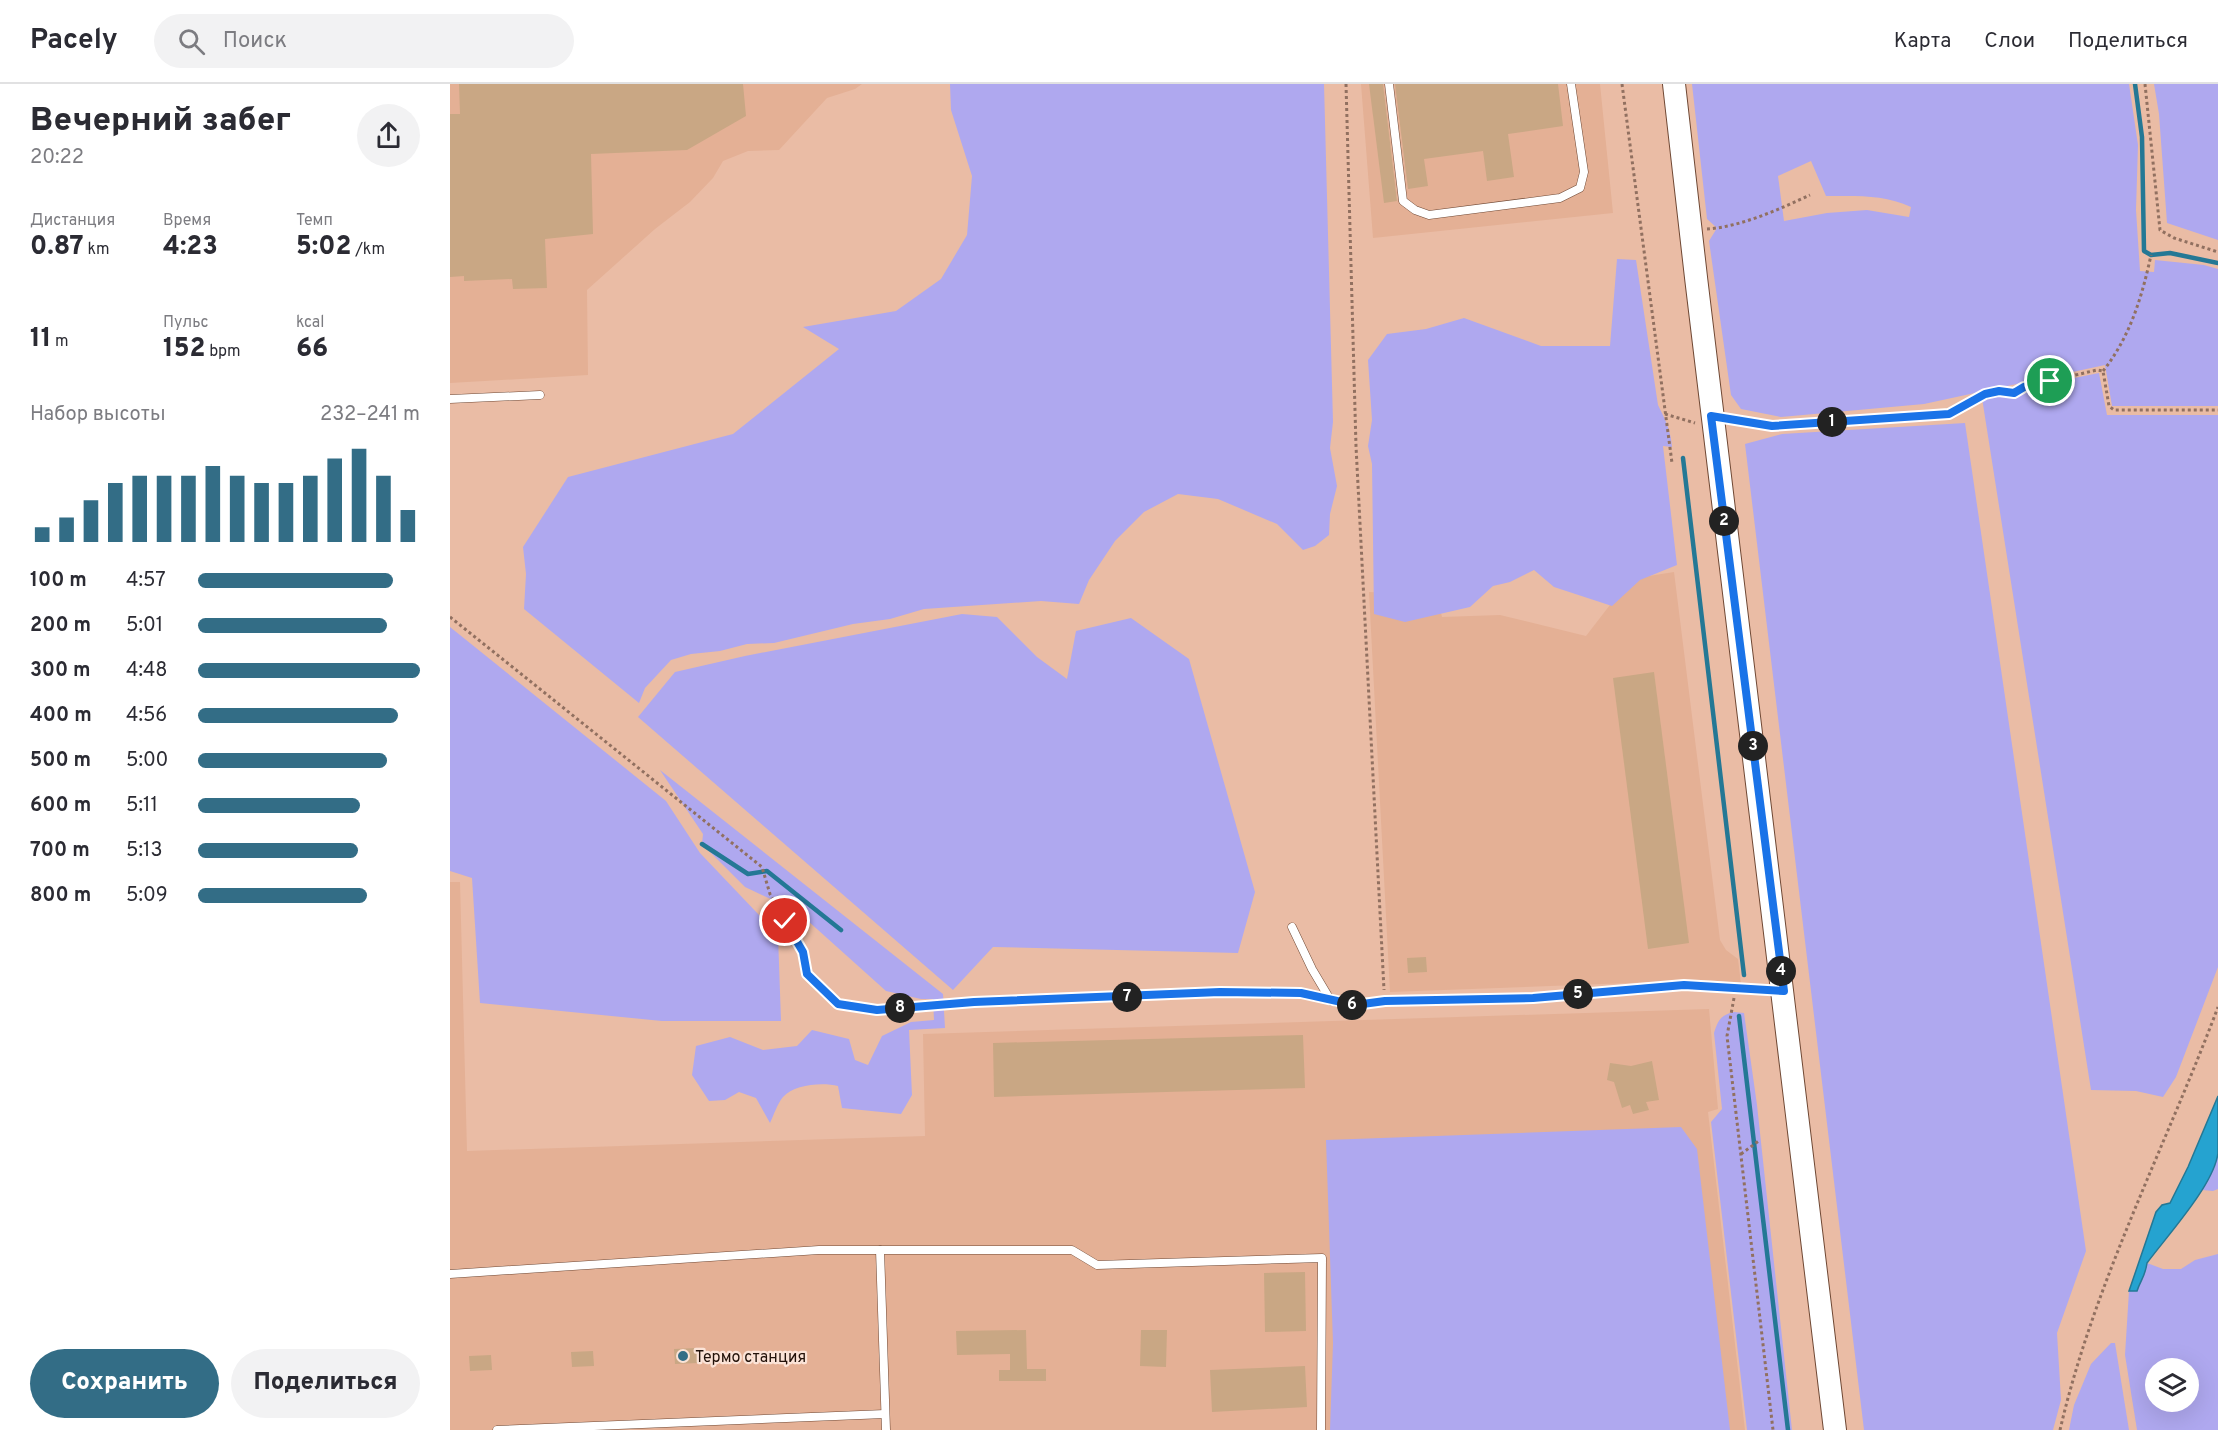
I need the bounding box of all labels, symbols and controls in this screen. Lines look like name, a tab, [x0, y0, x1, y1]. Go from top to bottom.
search box	[154, 14, 574, 68]
text: Pacely	[30, 23, 118, 59]
icon: search	[175, 25, 208, 58]
text: Поиск	[223, 28, 287, 55]
text: Карта	[1894, 28, 1951, 55]
text: Слои	[1984, 28, 2035, 55]
text: Поделиться	[2068, 28, 2188, 55]
text: Вечерний забег	[30, 101, 291, 143]
button: share	[357, 104, 420, 167]
text: 20:22	[30, 145, 84, 171]
text: Дистанция	[30, 211, 115, 231]
text: Время	[163, 211, 211, 231]
text: Темп	[296, 211, 333, 231]
text: 0.87	[30, 231, 84, 264]
text: 4:23	[163, 231, 218, 264]
text: 5:02	[296, 231, 351, 264]
text: km	[84, 240, 110, 260]
text: /km	[351, 240, 385, 260]
text: Пульс	[163, 313, 209, 333]
text: kcal	[296, 313, 324, 333]
text: 11	[30, 323, 51, 356]
text: m	[51, 332, 69, 352]
text: 152	[163, 333, 205, 366]
text: 66	[296, 333, 328, 366]
text: bpm	[205, 342, 241, 362]
pin	[2024, 355, 2075, 406]
icon: arrive	[2033, 364, 2066, 397]
text: Набор высоты	[30, 402, 166, 428]
text: 232–241 m	[320, 402, 420, 428]
pin: 1	[1817, 407, 1847, 437]
text: 1	[1829, 412, 1835, 432]
pin: 2	[1709, 506, 1739, 536]
text: 2	[1719, 511, 1729, 531]
text: 100 m	[30, 568, 87, 594]
text: 4:57	[126, 568, 166, 594]
text: 200 m	[30, 613, 91, 639]
text: 5:01	[126, 613, 163, 639]
text: 300 m	[30, 658, 91, 684]
text: 4:48	[126, 658, 168, 684]
text: 400 m	[30, 703, 92, 729]
text: 4:56	[126, 703, 167, 729]
pin: 3	[1738, 731, 1768, 761]
text: 3	[1748, 736, 1758, 756]
text: 500 m	[30, 748, 91, 774]
text: 5:00	[126, 748, 168, 774]
text: 600 m	[30, 793, 91, 819]
text: 5:11	[126, 793, 158, 819]
text: 700 m	[30, 838, 90, 864]
text: 5:13	[126, 838, 162, 864]
text: 800 m	[30, 883, 91, 909]
text: 5:09	[126, 883, 168, 909]
pin	[759, 895, 810, 946]
icon: check	[768, 904, 801, 937]
pin: 4	[1766, 956, 1796, 986]
text: 4	[1776, 961, 1786, 981]
pin: 5	[1563, 979, 1593, 1009]
pin: 7	[1112, 982, 1142, 1012]
text: 5	[1573, 984, 1583, 1004]
text: 7	[1123, 987, 1131, 1007]
pin: 6	[1337, 990, 1367, 1020]
pin: 8	[885, 993, 915, 1023]
text: 6	[1347, 995, 1357, 1015]
text: 8	[895, 998, 905, 1018]
place label: Термо станция	[695, 1348, 806, 1368]
button: Сохранить	[30, 1349, 219, 1418]
button: Поделиться	[231, 1349, 420, 1418]
marker: Термо станция	[676, 1349, 690, 1363]
map controls	[2145, 1358, 2199, 1412]
button: layers	[2145, 1358, 2199, 1412]

